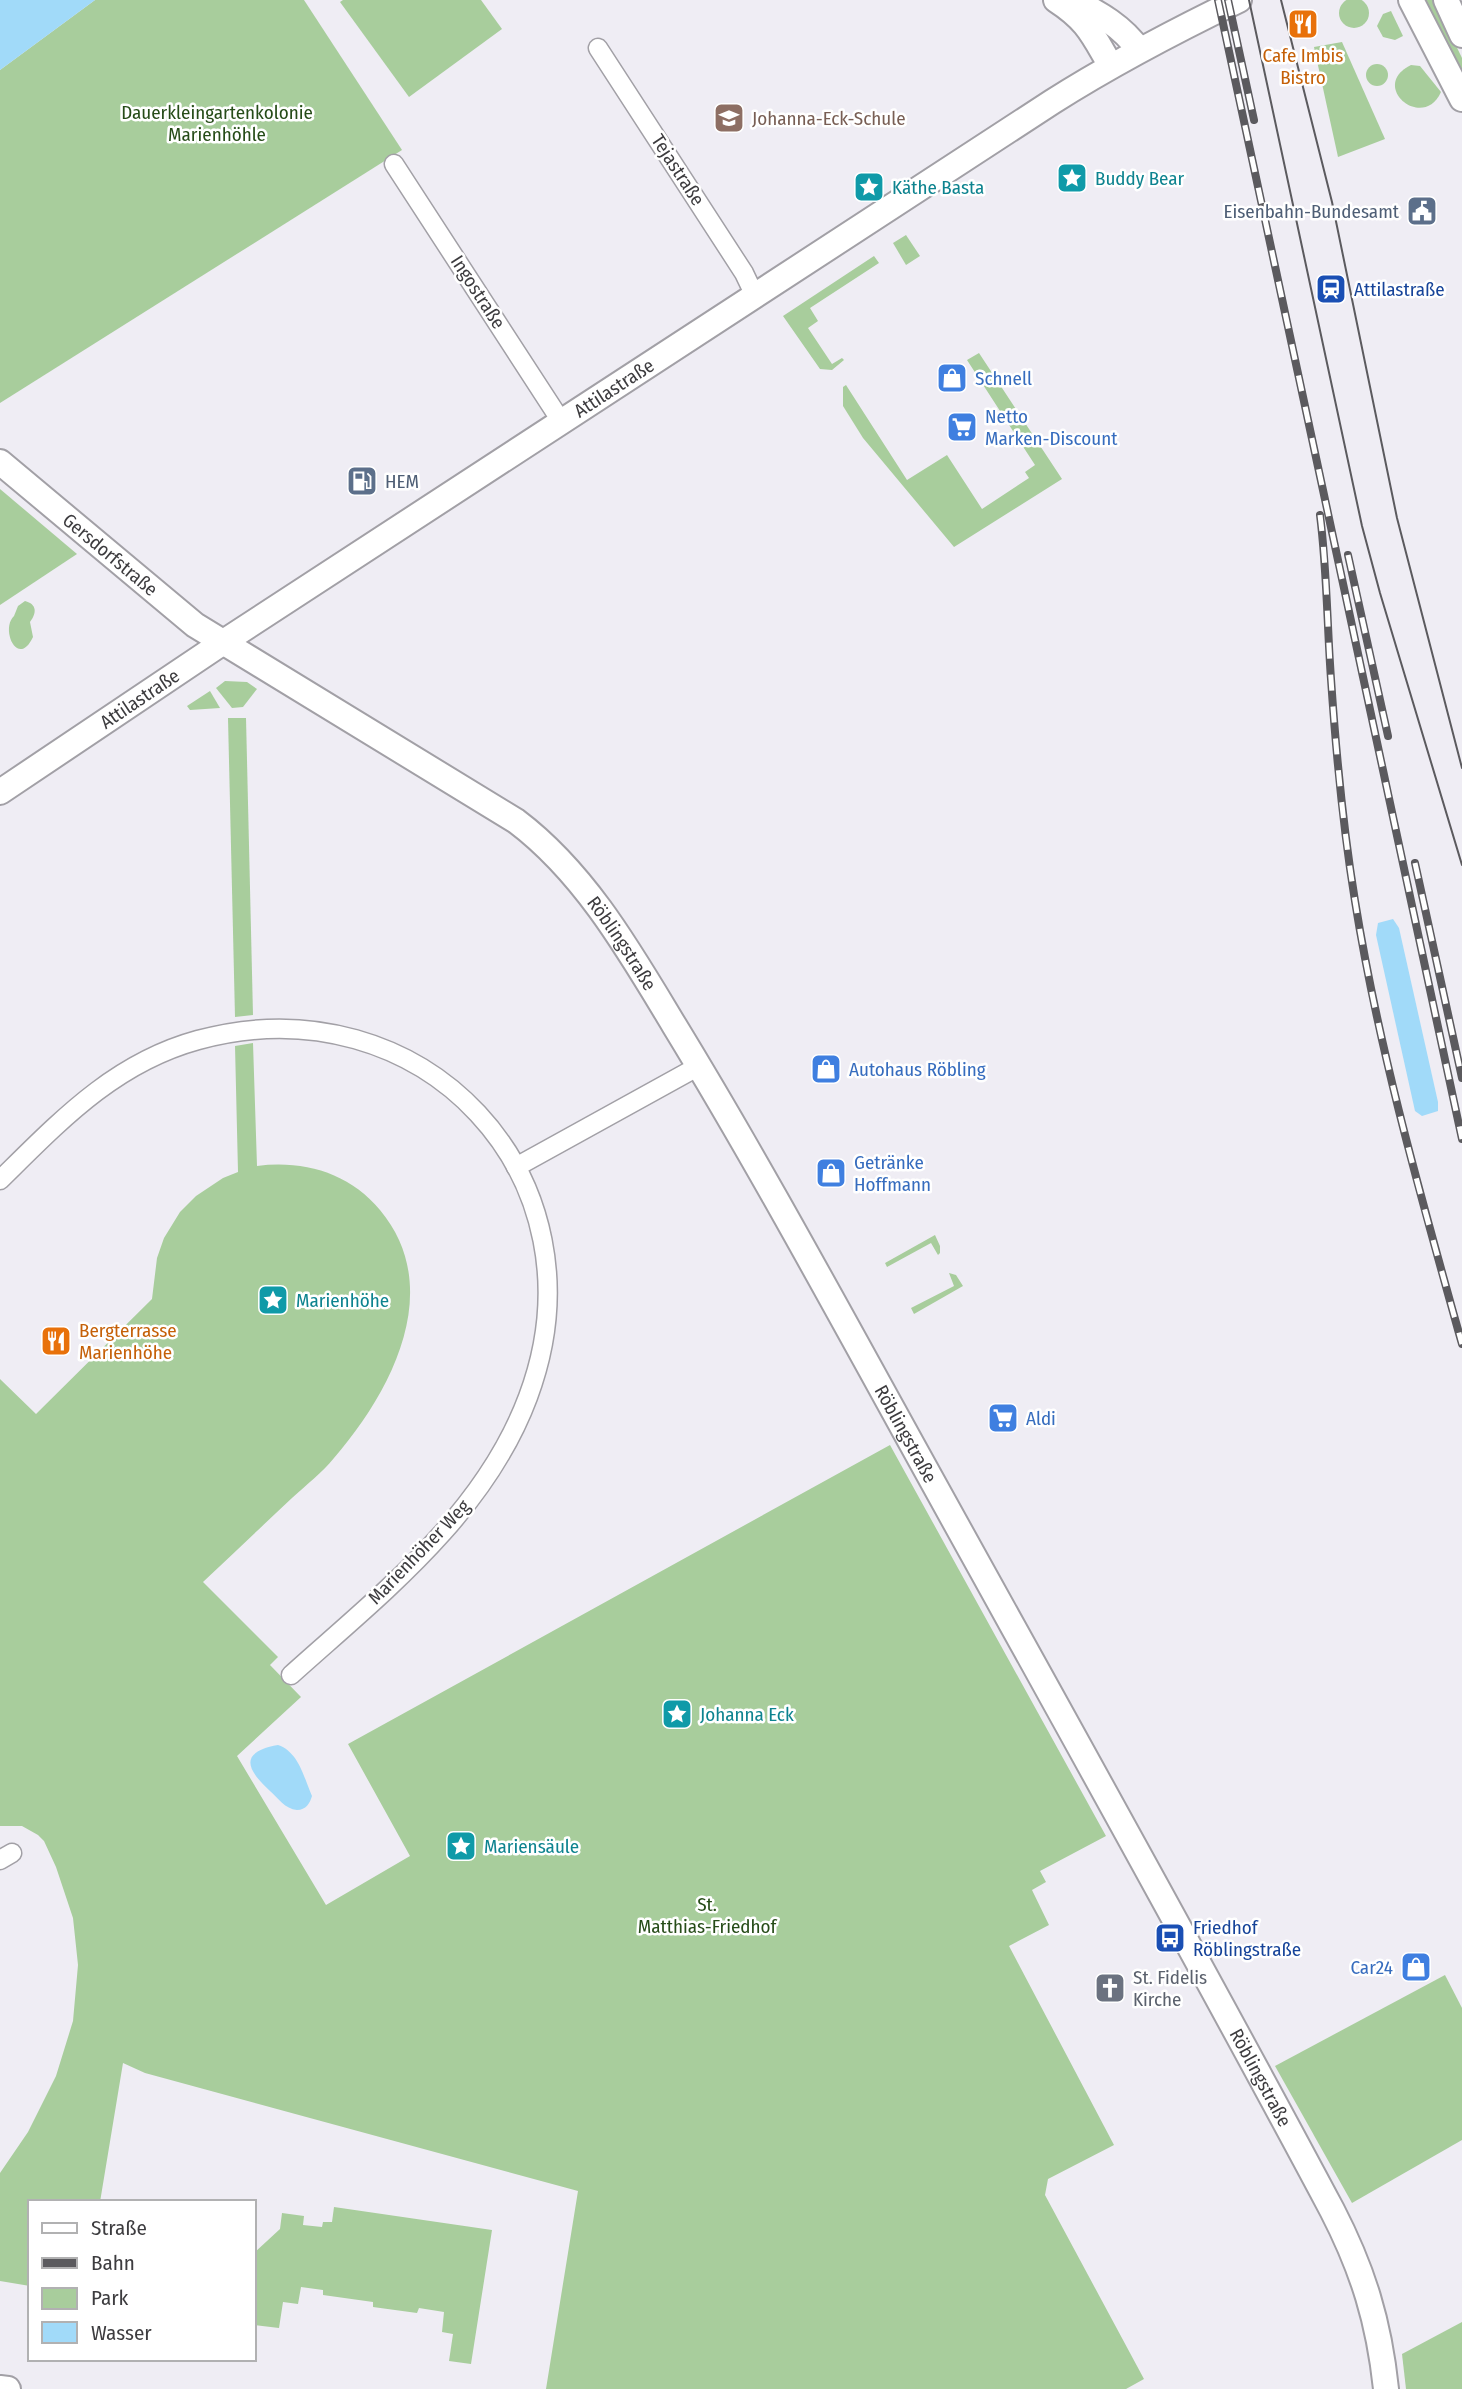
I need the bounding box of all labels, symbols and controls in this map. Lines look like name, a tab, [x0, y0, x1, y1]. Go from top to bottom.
restaurant icon: Cafe Imbis Bistro	[1286, 7, 1320, 41]
place label: Cafe Imbis Bistro	[1263, 44, 1343, 89]
park label: Dauerkleingartenkolonie Marienhöhle	[121, 101, 313, 146]
school or university icon: Johanna-Eck-Schule	[712, 101, 746, 135]
place label: Johanna-Eck-Schule	[752, 107, 906, 130]
street label: Tejastraße	[646, 130, 710, 210]
place icon: Buddy Bear	[1055, 161, 1089, 195]
place label: Buddy Bear	[1095, 167, 1185, 190]
place icon: Käthe Basta	[852, 170, 886, 204]
place label: Käthe Basta	[892, 176, 984, 199]
public building icon: Eisenbahn-Bundesamt	[1405, 194, 1439, 228]
place label: Eisenbahn-Bundesamt	[1223, 200, 1400, 223]
street label: Ingostraße	[446, 251, 510, 333]
station icon: Attilastraße	[1314, 272, 1348, 306]
place label: Attilastraße	[1354, 278, 1445, 301]
street label: Attilastraße	[570, 353, 658, 422]
shop icon: Schnell	[935, 361, 969, 395]
place label: Schnell	[975, 367, 1032, 390]
place label: Netto Marken-Discount	[985, 405, 1118, 450]
supermarket icon: Netto Marken-Discount	[945, 410, 979, 444]
fuel station icon: HEM	[345, 464, 379, 498]
place label: HEM	[385, 470, 419, 493]
street label: Gersdorfstraße	[58, 508, 163, 601]
street label: Attilastraße	[95, 664, 184, 733]
street label: Röblingstraße	[583, 891, 662, 994]
shop icon: Autohaus Röbling	[809, 1052, 843, 1086]
place label: Autohaus Röbling	[849, 1058, 986, 1081]
place label: Getränke Hoffmann	[854, 1151, 931, 1196]
shop icon: Getränke Hoffmann	[814, 1156, 848, 1190]
place icon: Marienhöhe	[256, 1283, 290, 1317]
place label: Marienhöhe	[296, 1289, 389, 1312]
place label: Bergterrasse Marienhöhe	[79, 1319, 177, 1364]
restaurant icon: Bergterrasse Marienhöhe	[39, 1324, 73, 1358]
street label: Röblingstraße	[870, 1381, 942, 1487]
supermarket icon: Aldi	[986, 1401, 1020, 1435]
place label: Aldi	[1026, 1407, 1056, 1430]
street label: Marienhöher Weg	[363, 1495, 475, 1609]
place icon: Johanna Eck	[660, 1697, 694, 1731]
place label: Johanna Eck	[700, 1703, 794, 1726]
place icon: Mariensäule	[444, 1829, 478, 1863]
place label: Mariensäule	[484, 1835, 579, 1858]
park label: St. Matthias-Friedhof	[638, 1893, 777, 1938]
place label: Friedhof Röblingstraße	[1193, 1916, 1301, 1961]
bus stop icon: Friedhof Röblingstraße	[1153, 1921, 1187, 1955]
shop icon: Car24	[1399, 1950, 1433, 1984]
place label: Car24	[1350, 1956, 1393, 1979]
place label: St. Fidelis Kirche	[1133, 1966, 1207, 2011]
church icon: St. Fidelis Kirche	[1093, 1971, 1127, 2005]
street label: Röblingstraße	[1225, 2024, 1297, 2130]
legend	[28, 2200, 256, 2361]
text: Straße	[91, 2215, 147, 2241]
text: Bahn	[91, 2250, 135, 2276]
text: Park	[91, 2285, 129, 2311]
text: Wasser	[91, 2320, 152, 2346]

